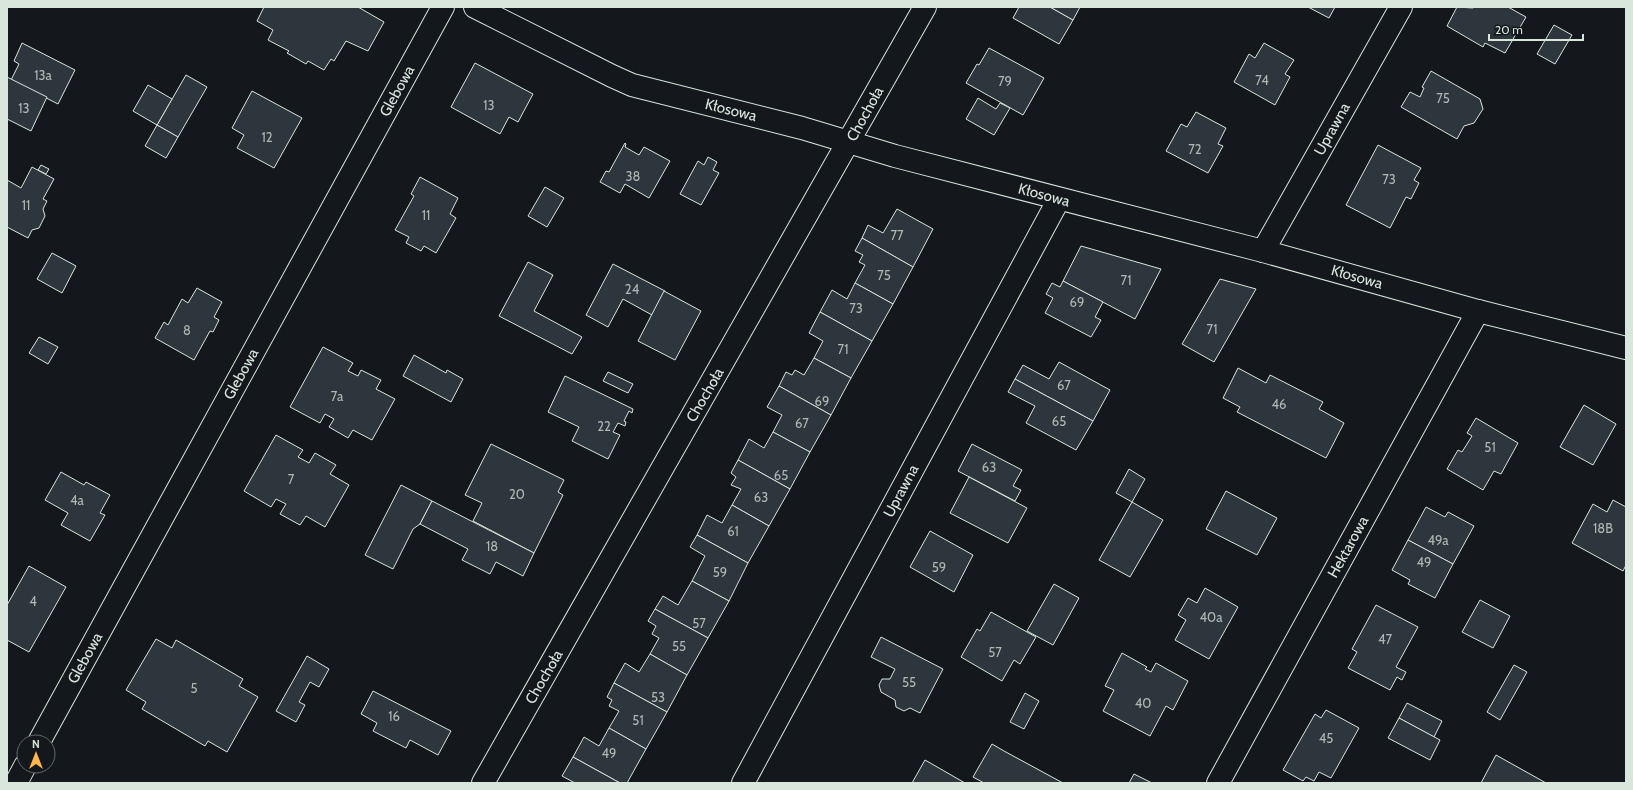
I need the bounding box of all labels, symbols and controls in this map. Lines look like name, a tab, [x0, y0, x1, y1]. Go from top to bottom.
scale bar	[1489, 16, 1583, 42]
text: 20 m	[1495, 22, 1523, 37]
street label: Glebowa	[376, 62, 419, 120]
house number: 13a	[34, 67, 53, 83]
house number: 74	[1255, 72, 1269, 88]
house number: 79	[998, 73, 1012, 89]
street label: Chochoła	[843, 83, 888, 144]
house number: 75	[1436, 90, 1450, 106]
street label: Kłosowa	[703, 95, 760, 125]
house number: 13	[483, 97, 495, 113]
street label: Uprawna	[1310, 99, 1354, 158]
house number: 13	[18, 100, 30, 116]
house number: 12	[261, 129, 273, 145]
house number: 72	[1188, 141, 1202, 157]
house number: 38	[626, 168, 641, 184]
house number: 73	[1382, 171, 1396, 187]
street label: Kłosowa	[1016, 179, 1073, 211]
house number: 11	[22, 197, 30, 213]
house number: 11	[422, 207, 430, 223]
house number: 77	[890, 227, 904, 243]
street label: Kłosowa	[1329, 261, 1386, 293]
house number: 75	[877, 267, 891, 283]
house number: 71	[1121, 272, 1131, 288]
house number: 24	[625, 281, 640, 297]
house number: 69	[1070, 294, 1084, 310]
house number: 73	[849, 300, 863, 316]
house number: 71	[1207, 321, 1217, 337]
house number: 8	[183, 322, 191, 338]
house number: 71	[838, 341, 848, 357]
street label: Glebowa	[220, 345, 263, 403]
street label: Chochoła	[682, 364, 728, 425]
house number: 67	[1057, 377, 1071, 393]
house number: 7a	[331, 388, 344, 404]
house number: 69	[815, 393, 829, 409]
house number: 46	[1272, 396, 1286, 412]
house number: 65	[1052, 413, 1066, 429]
house number: 67	[795, 415, 809, 431]
house number: 22	[597, 418, 611, 434]
house number: 51	[1484, 439, 1496, 455]
house number: 63	[982, 459, 996, 475]
street label: Uprawna	[880, 461, 923, 520]
house number: 65	[774, 467, 788, 483]
house number: 7	[288, 471, 295, 487]
house number: 20	[509, 486, 525, 502]
house number: 63	[754, 489, 768, 505]
house number: 4a	[70, 492, 85, 508]
street label: Hektarowa	[1324, 512, 1373, 581]
house number: 18B	[1593, 520, 1613, 536]
house number: 61	[727, 523, 739, 539]
house number: 49a	[1427, 532, 1449, 548]
house number: 18	[486, 538, 498, 554]
house number: 49	[1417, 554, 1431, 570]
house number: 59	[932, 559, 946, 575]
house number: 59	[713, 564, 727, 580]
house number: 4	[29, 593, 37, 609]
house number: 40a	[1200, 609, 1223, 625]
house number: 57	[692, 615, 706, 631]
street label: Glebowa	[64, 629, 107, 687]
house number: 47	[1378, 631, 1392, 647]
house number: 55	[672, 638, 686, 654]
house number: 57	[988, 644, 1002, 660]
street label: Chochoła	[521, 646, 567, 707]
house number: 55	[902, 674, 916, 690]
house number: 5	[190, 680, 198, 696]
house number: 53	[651, 689, 665, 705]
house number: 40	[1135, 695, 1151, 711]
house number: 16	[388, 708, 400, 724]
house number: 51	[632, 712, 644, 728]
house number: 45	[1319, 730, 1333, 746]
north arrow	[16, 734, 56, 774]
text: N	[32, 737, 40, 751]
house number: 49	[602, 745, 616, 761]

